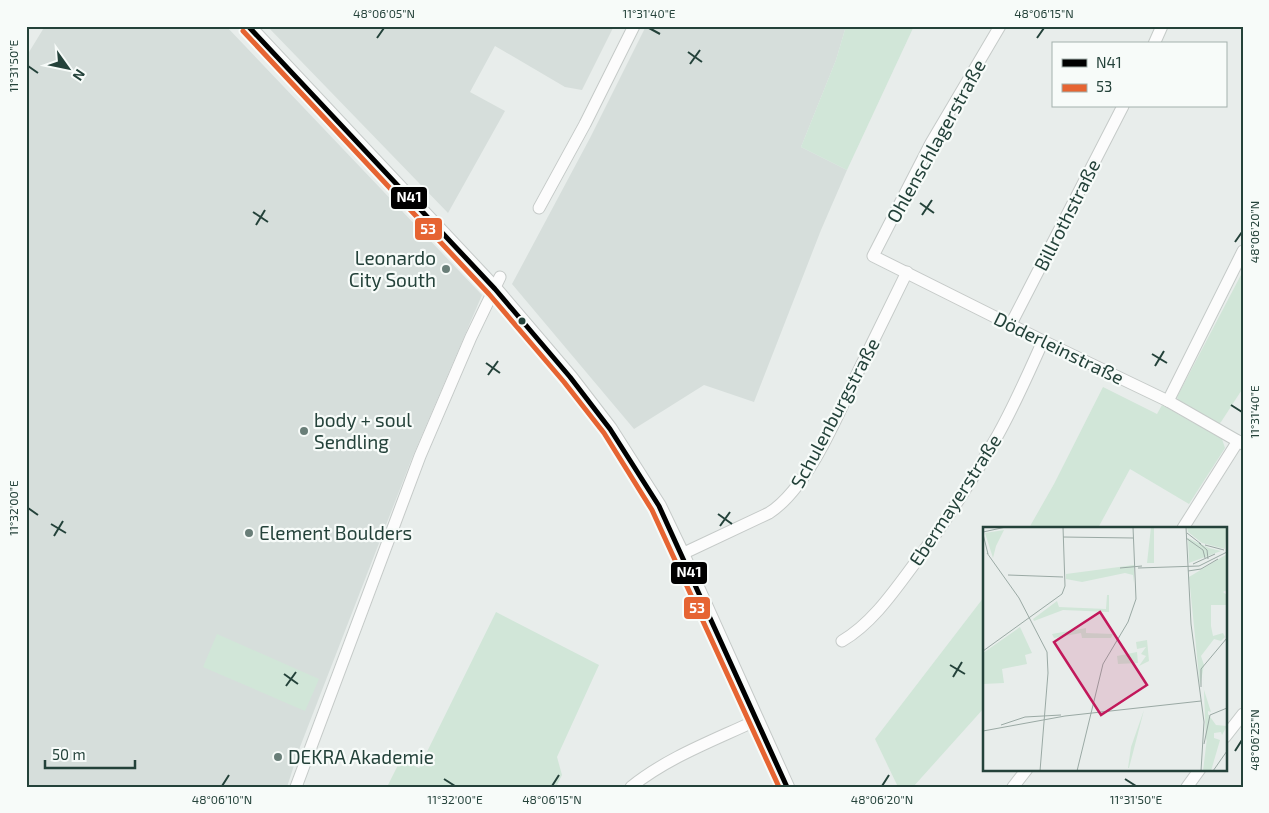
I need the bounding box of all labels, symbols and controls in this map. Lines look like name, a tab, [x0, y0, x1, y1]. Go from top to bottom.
text: 48°06'05"N	[353, 6, 415, 20]
text: 11°31'40"E	[622, 6, 676, 20]
text: 48°06'15"N	[1014, 6, 1074, 20]
text: 11°31'50"E	[6, 39, 20, 92]
north arrow	[42, 42, 92, 92]
legend	[1052, 42, 1226, 108]
text: N41	[1096, 53, 1122, 71]
street label: Ohlenschlagerstraße	[881, 55, 990, 226]
text: N	[69, 66, 89, 84]
text: 53	[1096, 77, 1112, 95]
street label: Billrothstraße	[1029, 155, 1105, 274]
line badge: N41	[390, 186, 428, 210]
text: N41	[396, 188, 422, 205]
text: 48°06'20"N	[1247, 201, 1261, 263]
line badge: 53	[414, 217, 443, 241]
text: 53	[420, 220, 436, 237]
place label: Leonardo City South	[349, 246, 436, 291]
marker: Leonardo City South	[440, 263, 452, 275]
street label: Döderleinstraße	[991, 306, 1128, 389]
unlabelled marker	[517, 316, 527, 326]
street label: Schulenburgstraße	[785, 334, 884, 492]
text: 11°31'40"E	[1247, 385, 1261, 439]
place label: body + soul Sendling	[314, 408, 412, 453]
marker: body + soul Sendling	[298, 425, 310, 437]
street label: Ebermayerstraße	[904, 430, 1006, 570]
text: 11°32'00"E	[6, 480, 20, 536]
place label: Element Boulders	[259, 521, 412, 544]
marker: Element Boulders	[243, 527, 255, 539]
inset map	[983, 527, 1226, 770]
line badge: N41	[670, 561, 708, 585]
text: N41	[676, 563, 702, 580]
line badge: 53	[683, 596, 711, 620]
text: 53	[689, 599, 705, 616]
text: 48°06'25"N	[1247, 709, 1261, 771]
scale bar	[45, 738, 135, 770]
text: 50 m	[52, 745, 86, 763]
place label: DEKRA Akademie	[288, 745, 434, 768]
marker: DEKRA Akademie	[272, 751, 284, 763]
text: 48°06'10"N	[192, 792, 252, 806]
text: 11°32'00"E	[427, 792, 483, 806]
text: 48°06'15"N	[522, 792, 582, 806]
text: 48°06'20"N	[851, 792, 913, 806]
text: 11°31'50"E	[1110, 792, 1163, 806]

